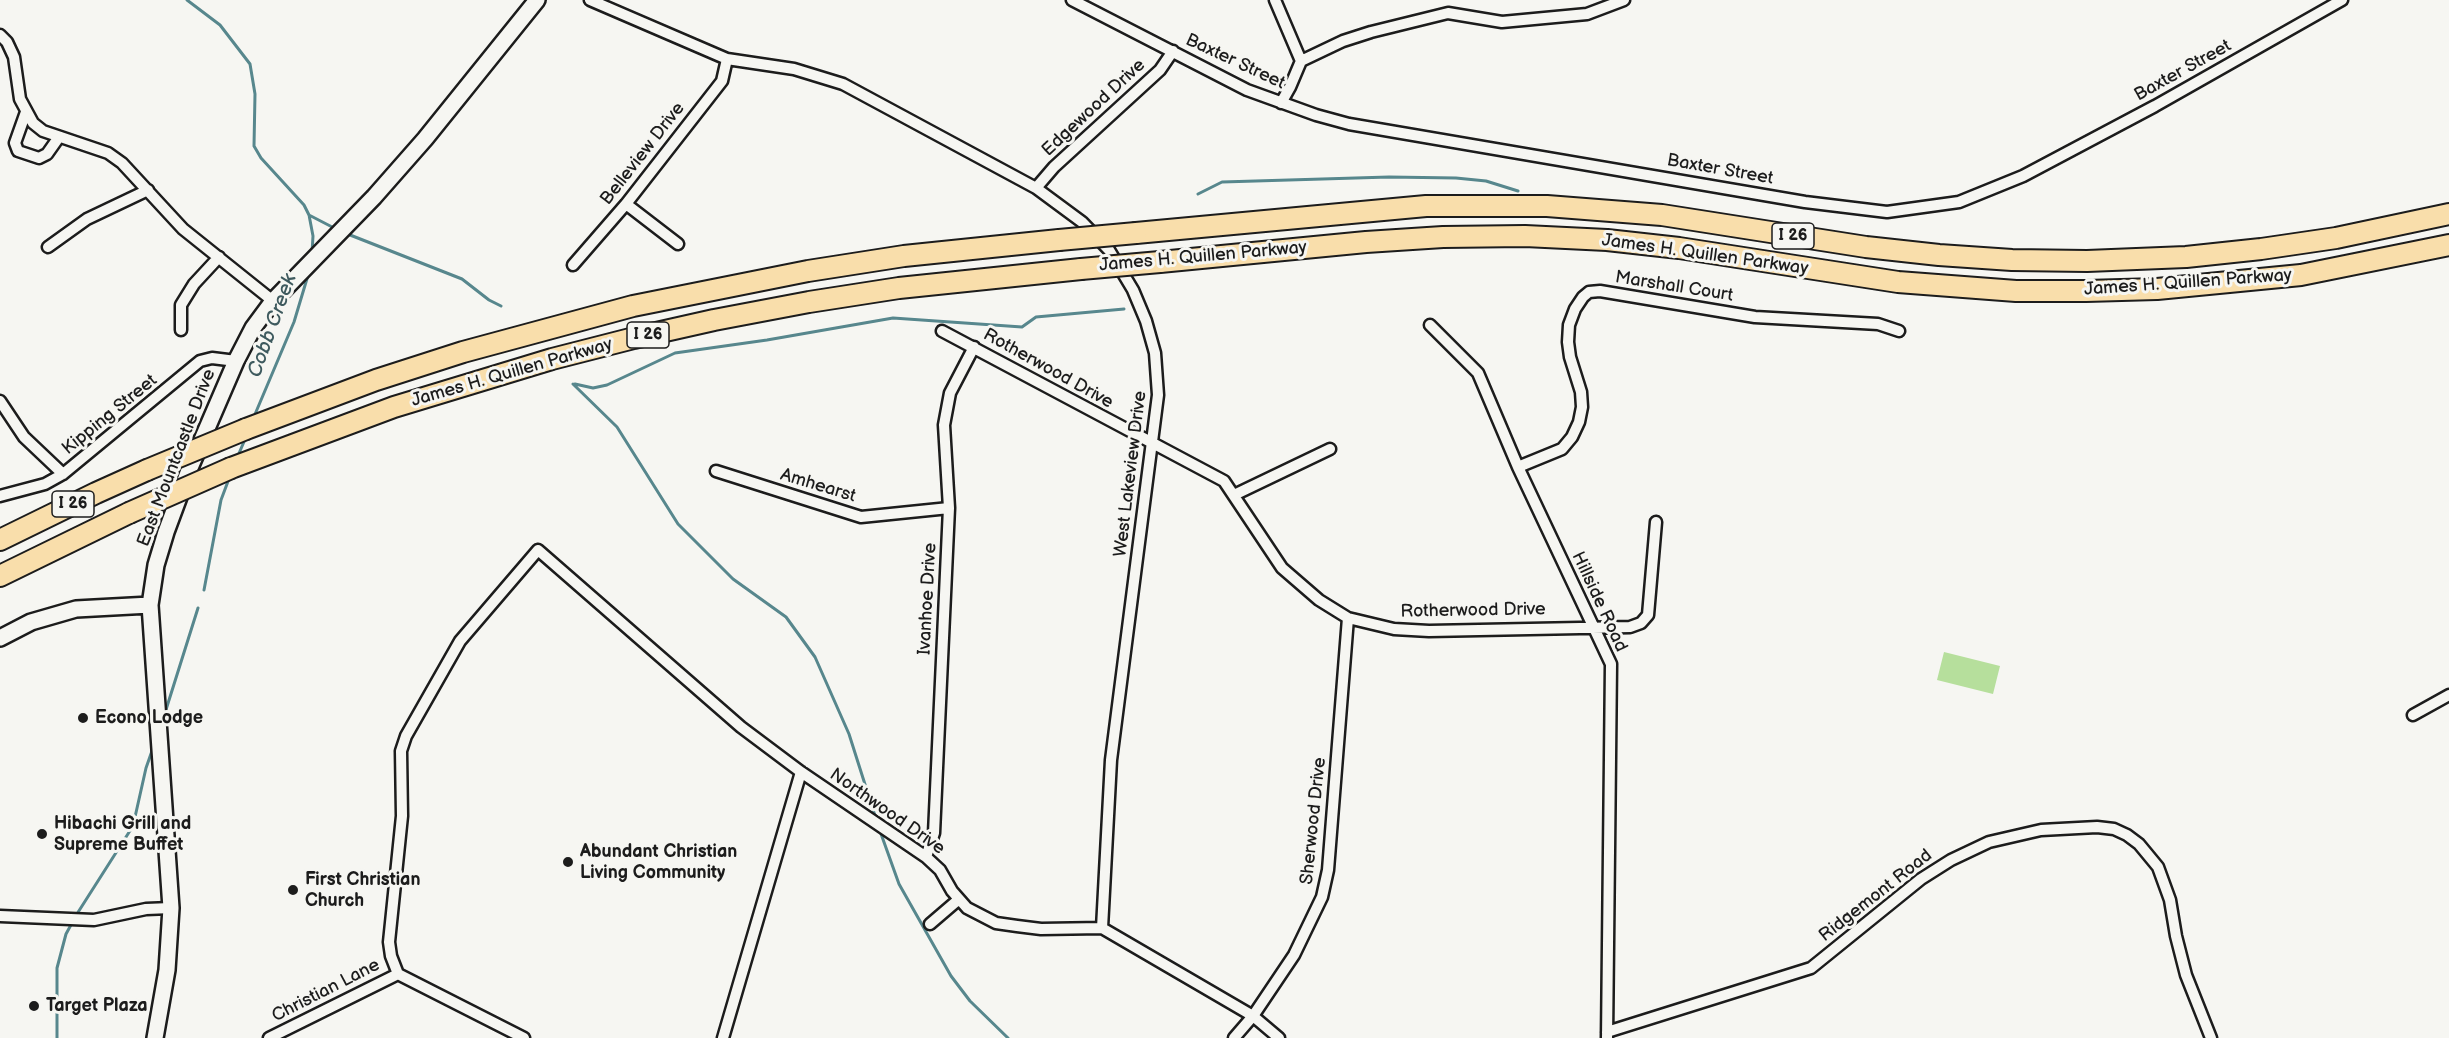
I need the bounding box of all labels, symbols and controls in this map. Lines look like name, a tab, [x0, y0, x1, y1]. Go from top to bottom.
street label: Baxter Street	[1182, 30, 1288, 94]
street label: Baxter Street	[2131, 36, 2235, 106]
street label: Edgewood Drive	[1038, 55, 1150, 161]
street label: Belleview Drive	[596, 98, 690, 210]
street label: Baxter Street	[1665, 150, 1775, 190]
road number: I 26	[1772, 223, 1814, 249]
street label: James H. Quillen Parkway	[1600, 230, 1810, 280]
street label: James H. Quillen Parkway	[1098, 237, 1308, 277]
street label: James H. Quillen Parkway	[2083, 265, 2293, 301]
street label: Marshall Court	[1613, 267, 1735, 307]
water label: Cobb Creek	[243, 271, 303, 381]
road number: I 26	[627, 322, 669, 348]
street label: Rotherwood Drive	[979, 324, 1117, 414]
street label: James H. Quillen Parkway	[409, 334, 615, 412]
street label: East Mountcastle Drive	[133, 366, 221, 550]
street label: Kipping Street	[58, 370, 162, 460]
street label: West Lakeview Drive	[1110, 390, 1152, 558]
street label: Amhearst	[778, 464, 858, 508]
road number: I 26	[52, 491, 94, 517]
street label: Ivanhoe Drive	[914, 542, 942, 656]
street label: Hillside Road	[1566, 549, 1632, 655]
street label: Rotherwood Drive	[1400, 599, 1546, 623]
place label: Econo Lodge	[95, 707, 203, 729]
marker: Econo Lodge	[76, 711, 90, 725]
street label: Sherwood Drive	[1297, 756, 1331, 886]
street label: Northwood Drive	[825, 764, 949, 860]
place label: Hibachi Grill and Supreme Buffet	[54, 813, 191, 856]
marker: Hibachi Grill and Supreme Buffet	[35, 827, 49, 841]
place label: Abundant Christian Living Community	[580, 841, 737, 884]
street label: Ridgemont Road	[1815, 845, 1937, 947]
marker: Abundant Christian Living Community	[561, 855, 575, 869]
place label: First Christian Church	[305, 869, 420, 912]
marker: First Christian Church	[286, 883, 300, 897]
street label: Christian Lane	[268, 955, 384, 1027]
place label: Target Plaza	[46, 995, 148, 1017]
marker: Target Plaza	[27, 999, 41, 1013]

